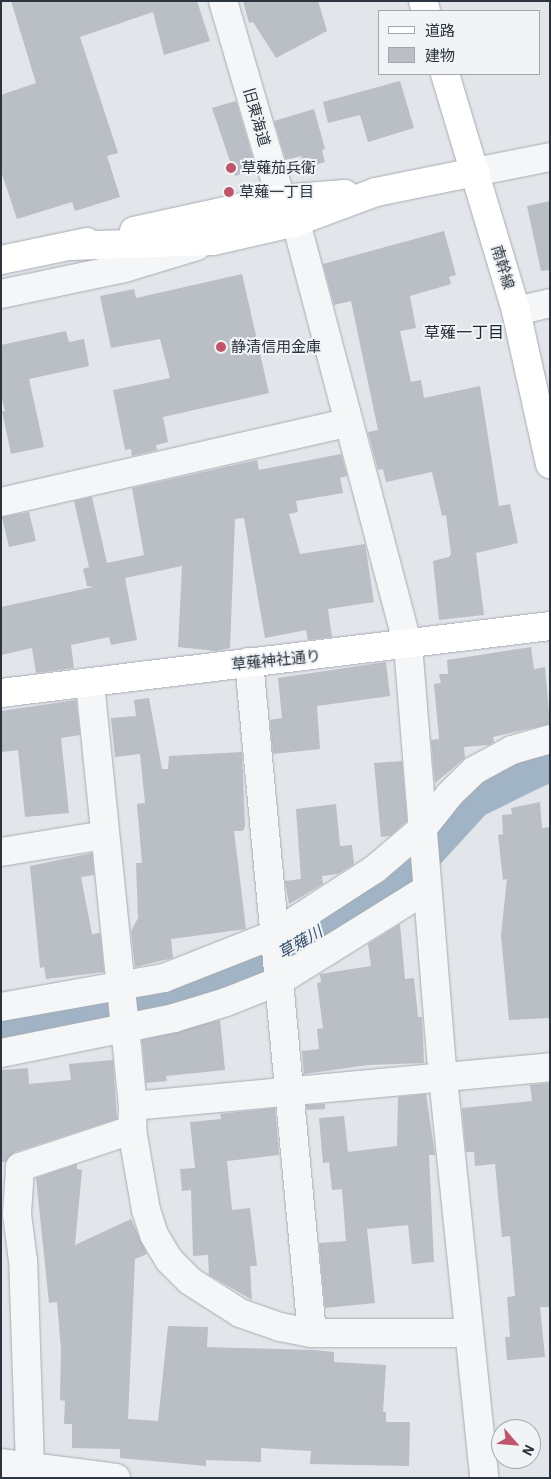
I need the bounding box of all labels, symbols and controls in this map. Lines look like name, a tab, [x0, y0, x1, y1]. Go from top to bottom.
legend	[378, 10, 541, 75]
text: 道路	[425, 21, 455, 40]
text: 建物	[425, 46, 455, 65]
street label: 旧東海道	[240, 86, 274, 148]
place label: 草薙茄兵衛	[241, 159, 316, 177]
marker: 草薙茄兵衛	[225, 162, 237, 174]
place label: 草薙一丁目	[239, 183, 314, 201]
marker: 草薙一丁目	[223, 186, 235, 198]
street label: 南幹線	[488, 243, 518, 291]
district label: 草薙一丁目	[424, 322, 504, 342]
place label: 静清信用金庫	[231, 338, 321, 356]
marker: 静清信用金庫	[215, 341, 227, 353]
street label: 草薙神社通り	[230, 646, 322, 674]
water label: 草薙川	[274, 922, 326, 962]
north arrow	[491, 1419, 541, 1469]
text: N	[518, 1442, 539, 1459]

